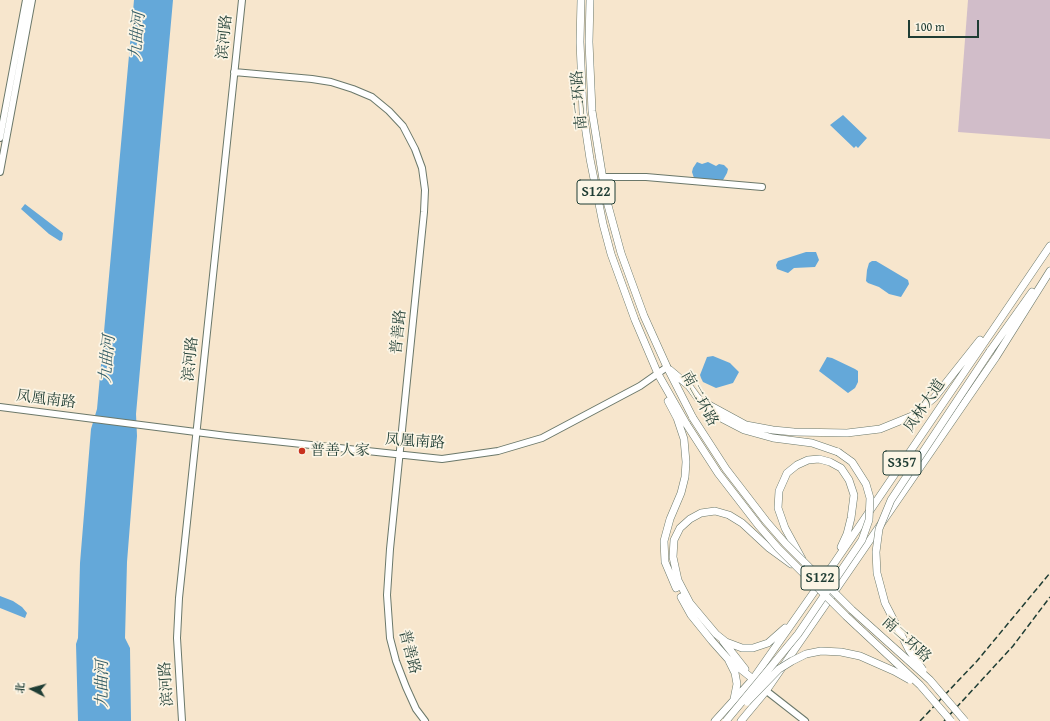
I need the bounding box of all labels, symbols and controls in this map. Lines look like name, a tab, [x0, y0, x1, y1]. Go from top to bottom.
water label: 九曲河	[126, 11, 150, 61]
scale bar	[910, 12, 981, 38]
street label: 滨河路	[214, 14, 236, 60]
text: 100 m	[915, 18, 945, 35]
street label: 南二环路	[568, 69, 592, 131]
road number: S122	[577, 180, 615, 204]
street label: 普善路	[388, 309, 410, 355]
water label: 九曲河	[96, 334, 120, 384]
street label: 滨河路	[180, 336, 202, 382]
street label: 南二环路	[677, 368, 721, 430]
street label: 凤林大道	[901, 376, 949, 436]
street label: 凤凰南路	[15, 387, 77, 413]
street label: 凤凰南路	[384, 431, 446, 453]
place label: 普善人家	[310, 442, 370, 460]
marker: 普善人家	[297, 446, 307, 456]
road number: S357	[883, 451, 921, 475]
road number: S122	[801, 566, 839, 590]
street label: 南二环路	[878, 613, 934, 667]
street label: 普善路	[394, 628, 424, 676]
water label: 九曲河	[93, 660, 113, 708]
street label: 滨河路	[156, 661, 178, 707]
north arrow	[12, 669, 52, 709]
text: 北	[12, 681, 29, 694]

